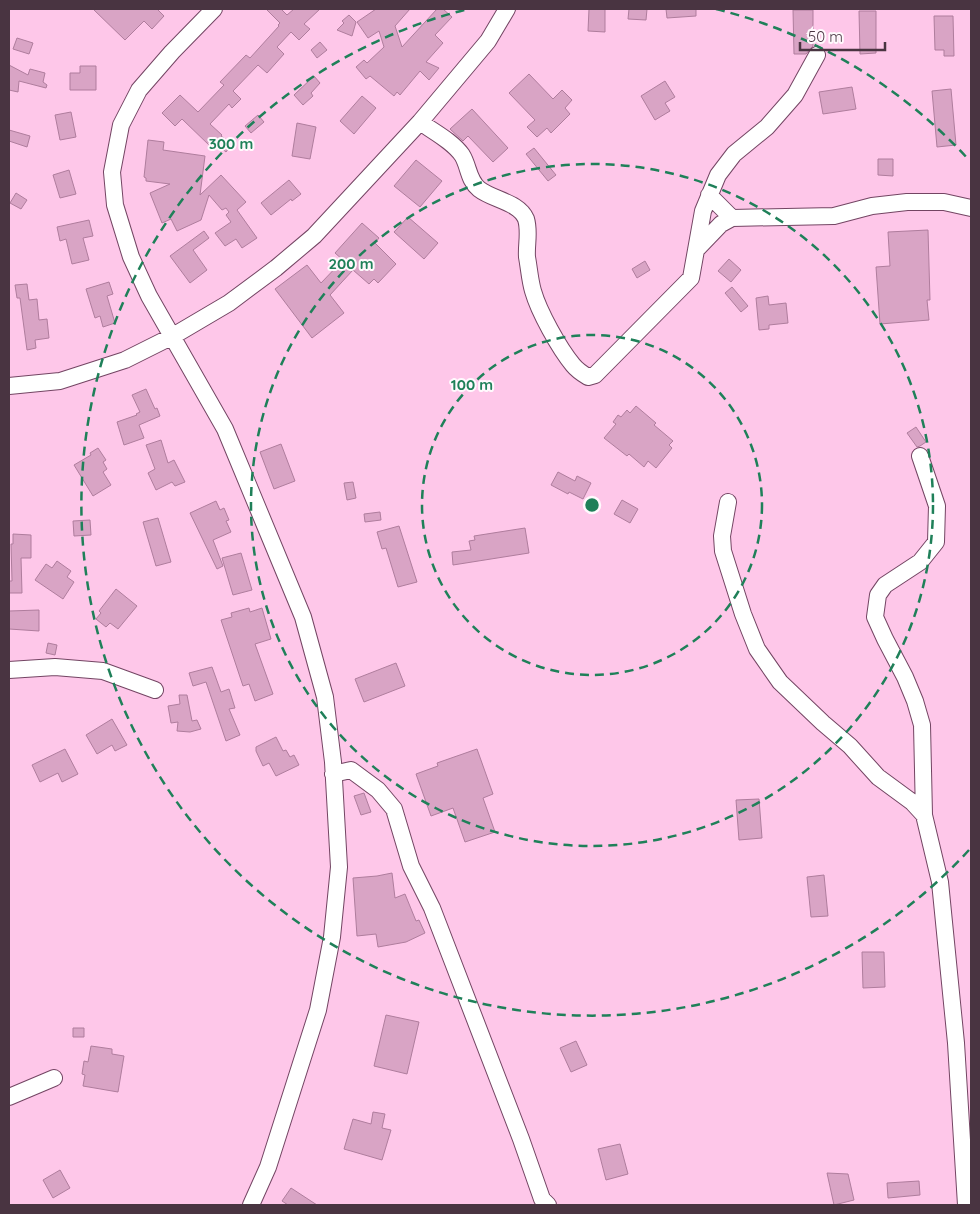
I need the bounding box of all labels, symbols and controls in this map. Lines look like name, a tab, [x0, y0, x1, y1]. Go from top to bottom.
scale bar	[800, 20, 885, 52]
text: 50 m	[808, 27, 843, 46]
text: 300 m	[209, 134, 253, 153]
text: 200 m	[329, 254, 374, 273]
text: 100 m	[451, 375, 493, 394]
centre of rings	[583, 496, 601, 514]

